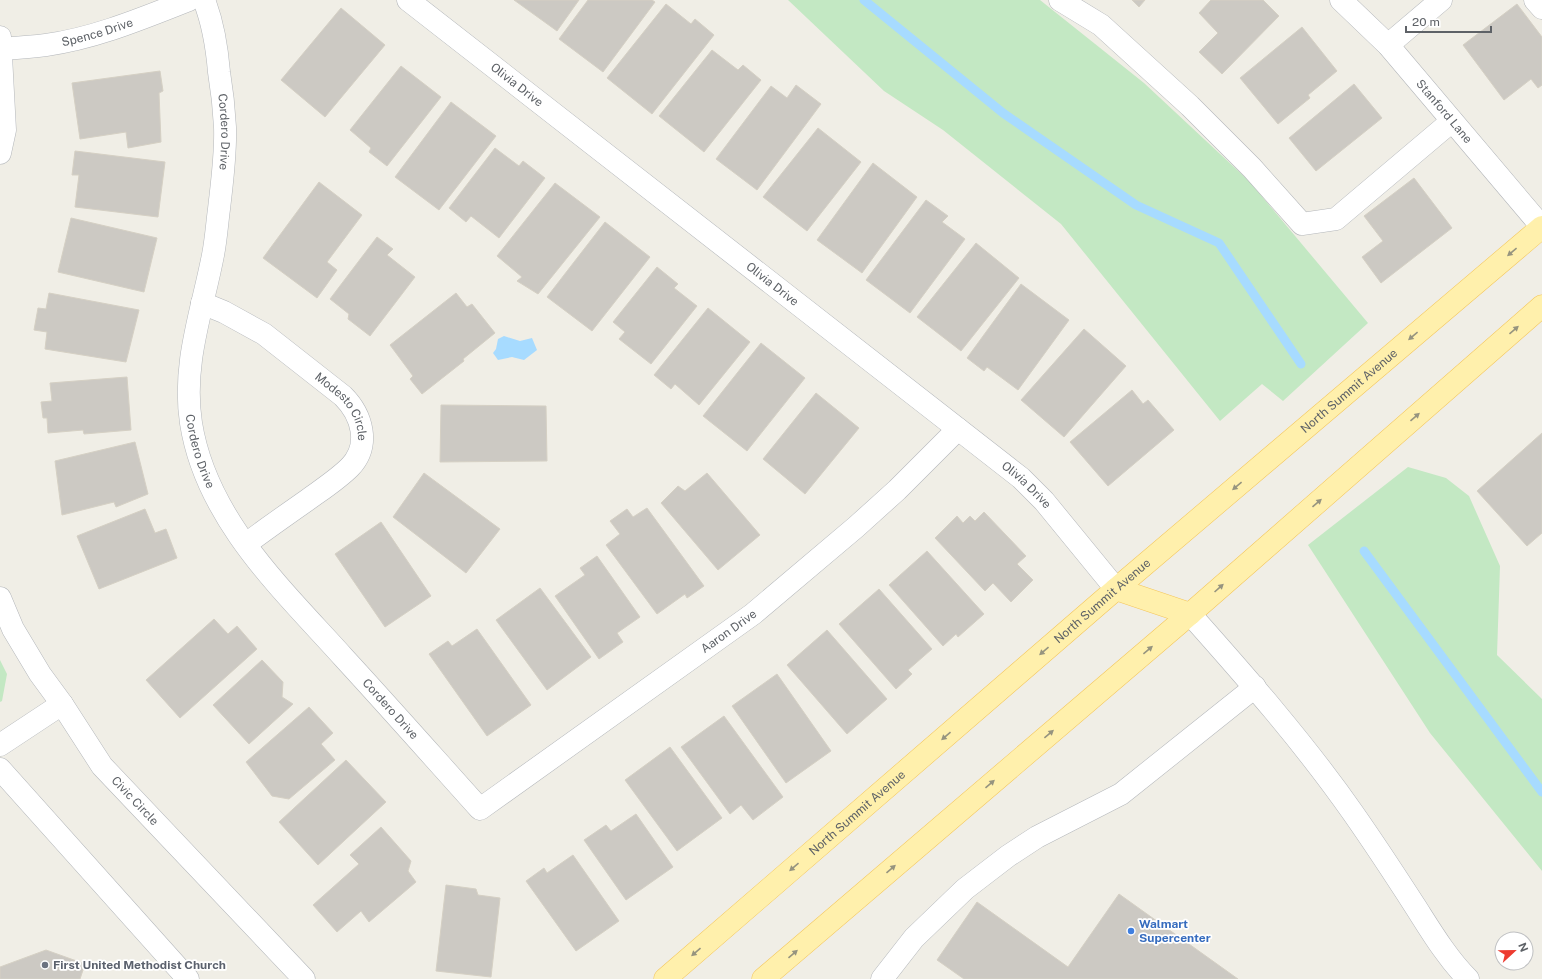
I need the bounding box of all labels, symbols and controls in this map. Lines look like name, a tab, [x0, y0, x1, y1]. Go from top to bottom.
scale bar	[1406, 8, 1491, 34]
street label: Spence Drive	[60, 15, 135, 49]
text: 20 m	[1412, 15, 1440, 29]
street label: Olivia Drive	[488, 60, 546, 110]
street label: Stanford Lane	[1413, 77, 1475, 146]
street label: Cordero Drive	[215, 93, 232, 171]
one-way arrow	[1507, 248, 1518, 257]
street label: Olivia Drive	[743, 259, 801, 309]
one-way arrow	[1509, 326, 1520, 335]
one-way arrow	[1408, 332, 1419, 341]
street label: North Summit Avenue	[1298, 346, 1400, 436]
street label: Modesto Circle	[312, 370, 369, 441]
street label: Cordero Drive	[183, 413, 218, 491]
one-way arrow	[1409, 413, 1420, 422]
street label: Olivia Drive	[999, 459, 1054, 511]
one-way arrow	[1232, 481, 1242, 490]
one-way arrow	[1311, 498, 1322, 507]
street label: North Summit Avenue	[1051, 556, 1153, 646]
one-way arrow	[1214, 583, 1224, 593]
street label: Aaron Drive	[698, 607, 759, 656]
one-way arrow	[1142, 645, 1153, 654]
one-way arrow	[1038, 646, 1049, 655]
street label: Cordero Drive	[359, 676, 421, 742]
one-way arrow	[1043, 730, 1054, 739]
one-way arrow	[941, 731, 950, 740]
street label: North Summit Avenue	[806, 767, 908, 858]
street label: Civic Circle	[108, 773, 162, 828]
one-way arrow	[985, 780, 995, 789]
one-way arrow	[789, 862, 800, 871]
one-way arrow	[887, 865, 896, 874]
place label: Walmart Supercenter	[1139, 917, 1211, 945]
marker: Walmart Supercenter	[1126, 926, 1136, 936]
north arrow	[1494, 931, 1534, 971]
text: N	[1516, 941, 1530, 953]
one-way arrow	[691, 947, 701, 957]
one-way arrow	[787, 949, 798, 958]
place label: First United Methodist Church	[53, 958, 226, 972]
marker: First United Methodist Church	[40, 960, 50, 970]

